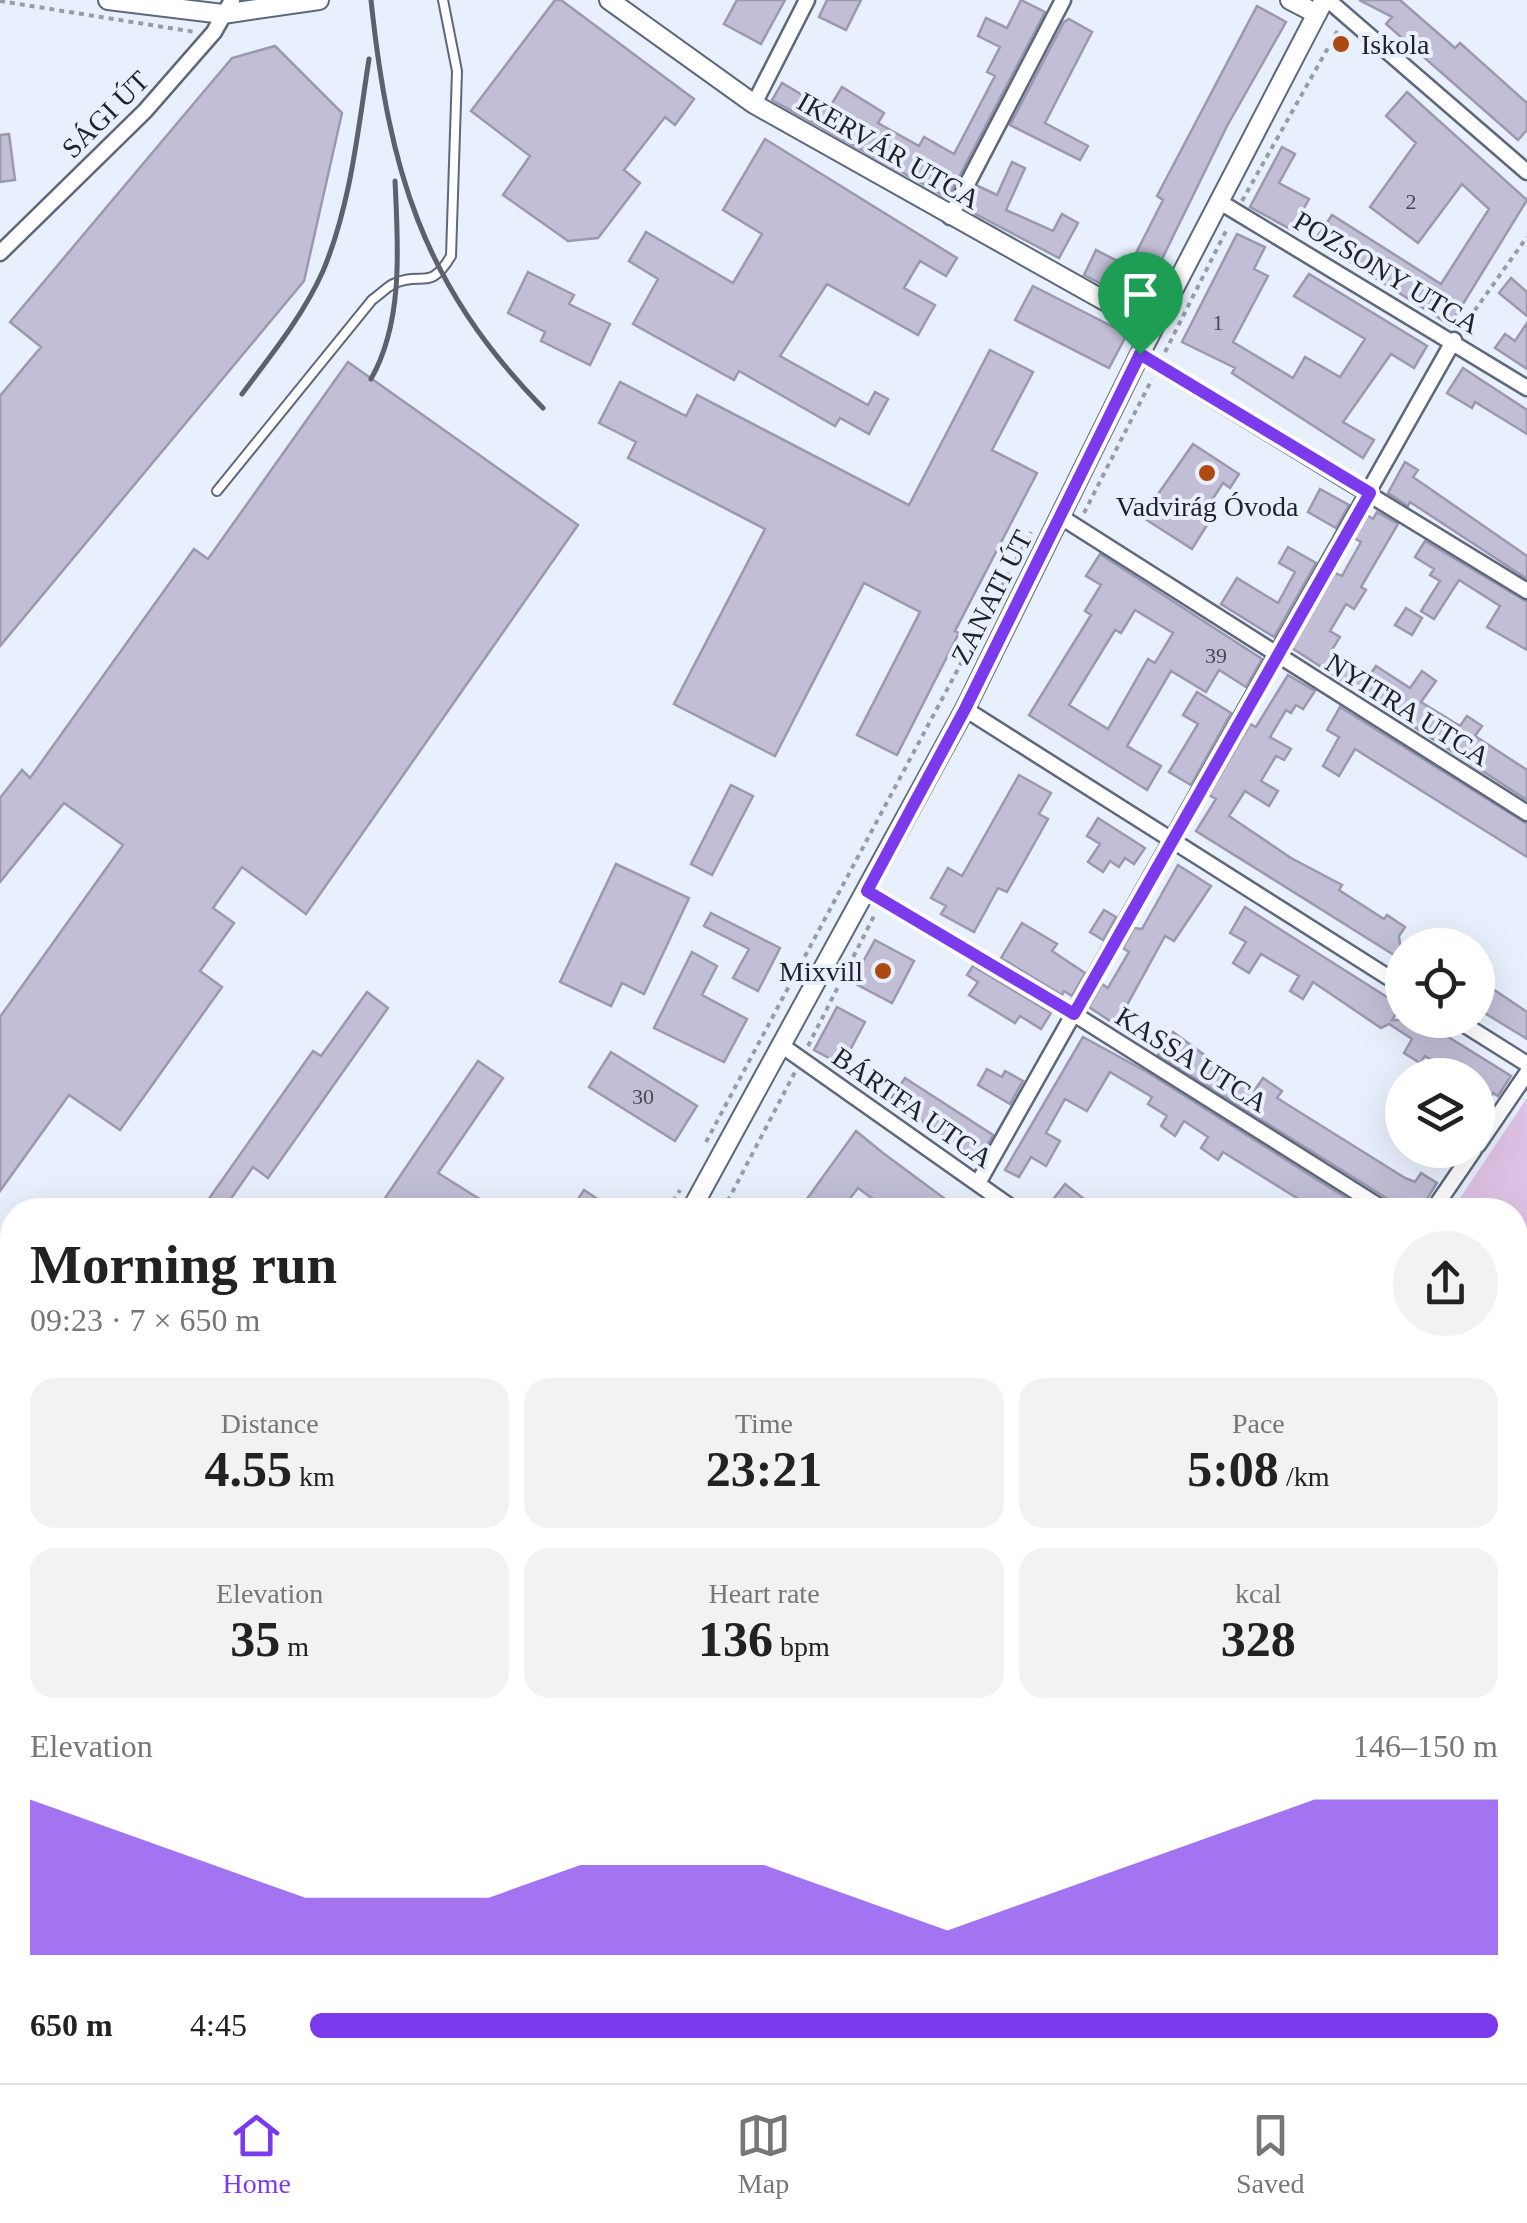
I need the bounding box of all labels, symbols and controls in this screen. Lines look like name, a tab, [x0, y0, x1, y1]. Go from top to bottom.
place label: Iskola	[1361, 29, 1430, 60]
marker: Iskola	[1330, 33, 1352, 55]
street label: SÁGI ÚT	[56, 65, 155, 164]
street label: IKERVÁR UTCA	[792, 86, 986, 216]
house number: 2	[1406, 189, 1417, 214]
street label: POZSONY UTCA	[1288, 205, 1486, 341]
pin	[1098, 252, 1183, 355]
icon: arrive	[1113, 267, 1168, 322]
house number: 1	[1213, 310, 1224, 335]
marker: Vadvirág Óvoda	[1196, 462, 1218, 484]
place label: Vadvirág Óvoda	[1116, 491, 1299, 522]
street label: ZANATI ÚT	[945, 525, 1038, 669]
house number: 39	[1205, 643, 1227, 668]
street label: NYITRA UTCA	[1320, 647, 1496, 773]
map controls	[1385, 928, 1495, 1168]
button: locate	[1385, 928, 1495, 1038]
place label: Mixvill	[779, 956, 863, 987]
marker: Mixvill	[872, 960, 894, 982]
street label: KASSA UTCA	[1110, 1000, 1274, 1119]
street label: BÁRTFA UTCA	[827, 1041, 999, 1175]
button: layers	[1385, 1058, 1495, 1168]
house number: 30	[632, 1084, 654, 1109]
button: share	[1393, 1231, 1498, 1336]
text: Morning run	[30, 1234, 337, 1295]
text: 09:23 · 7 × 650 m	[30, 1302, 260, 1338]
text: Distance	[221, 1408, 319, 1439]
text: Time	[735, 1408, 793, 1439]
text: Pace	[1232, 1408, 1285, 1439]
text: 4.55	[205, 1441, 292, 1497]
text: 23:21	[706, 1441, 822, 1497]
text: 5:08	[1187, 1441, 1279, 1497]
text: km	[292, 1461, 335, 1492]
text: /km	[1279, 1461, 1329, 1492]
text: Elevation	[216, 1578, 323, 1609]
text: Heart rate	[708, 1578, 820, 1609]
text: kcal	[1235, 1578, 1282, 1609]
text: 35	[230, 1611, 280, 1667]
text: 136	[698, 1611, 773, 1667]
text: 328	[1221, 1611, 1296, 1667]
text: m	[280, 1631, 309, 1662]
text: bpm	[773, 1631, 830, 1662]
text: Elevation	[30, 1728, 153, 1764]
text: 146–150 m	[1353, 1728, 1498, 1764]
text: 650 m	[30, 2007, 113, 2043]
text: 4:45	[190, 2007, 247, 2043]
tab: Home	[223, 2108, 291, 2200]
tab: Map	[736, 2108, 791, 2200]
tab: Saved	[1236, 2108, 1304, 2200]

